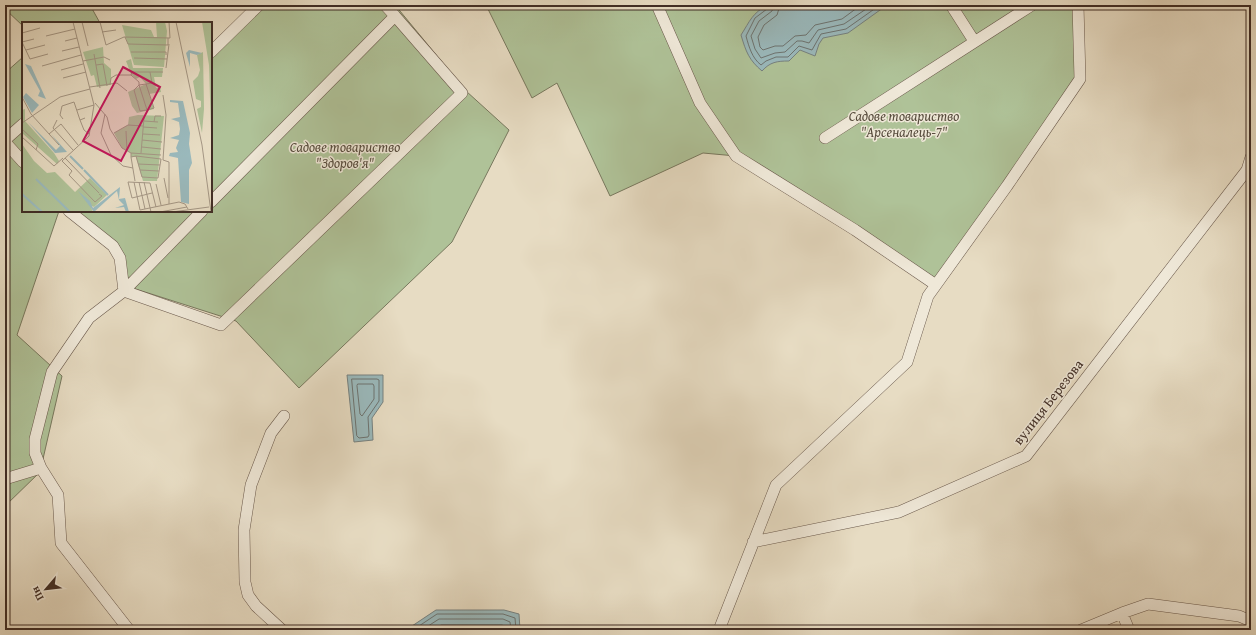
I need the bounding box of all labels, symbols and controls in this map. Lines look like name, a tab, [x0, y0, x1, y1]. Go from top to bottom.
inset map	[22, 22, 212, 212]
park label: Садове товариство "Арсеналець-7"	[849, 106, 959, 142]
park label: Садове товариство "Здоров'я"	[290, 137, 400, 173]
street label: вулиця Березова	[1008, 355, 1088, 449]
north arrow	[26, 569, 66, 609]
text: Пн	[27, 583, 48, 604]

